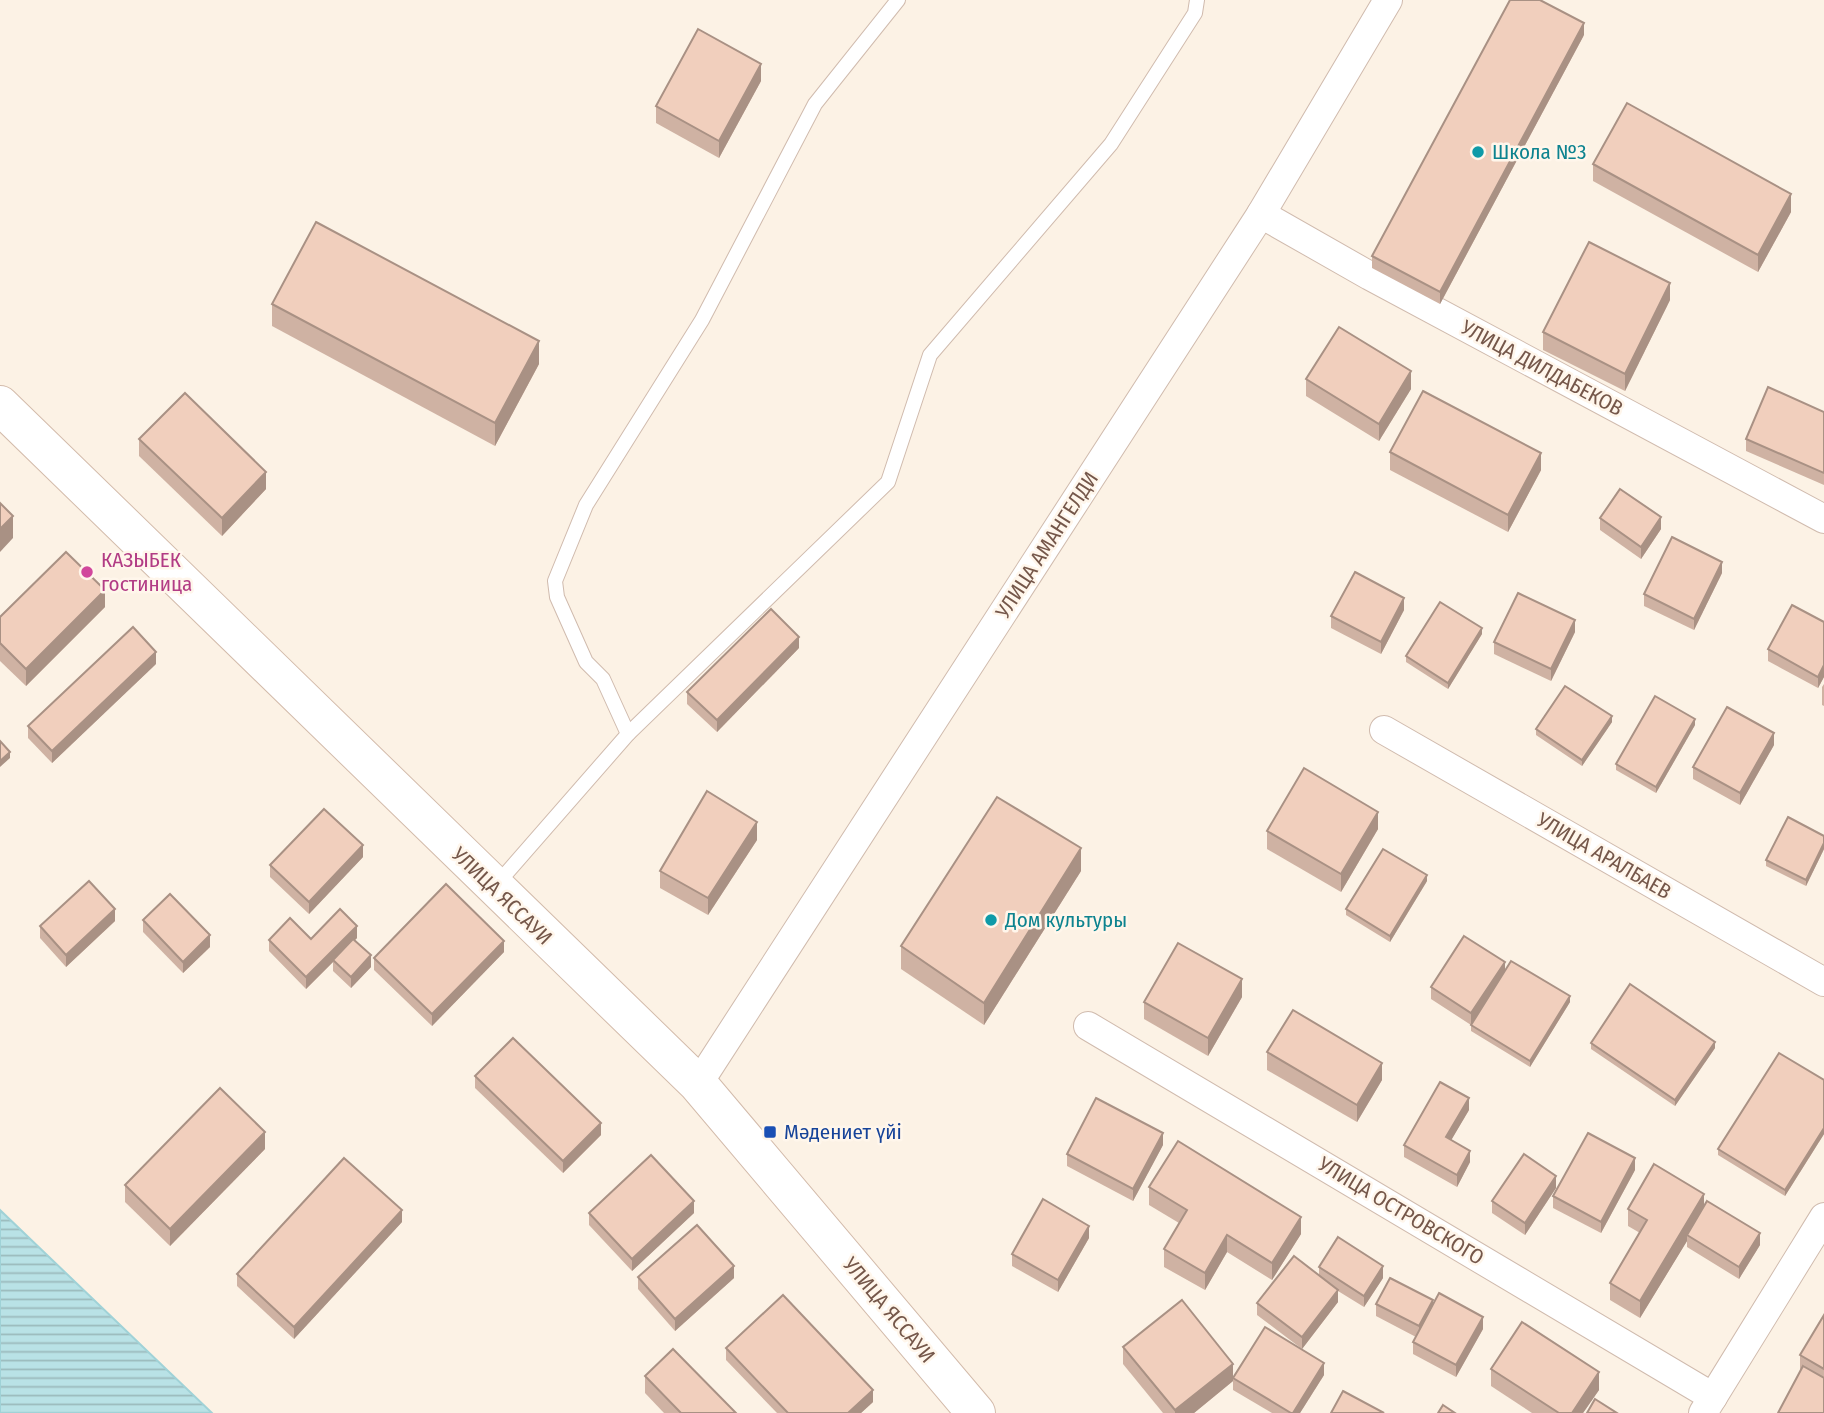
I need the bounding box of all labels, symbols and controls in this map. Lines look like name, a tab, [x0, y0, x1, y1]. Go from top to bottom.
place label: Школа №3	[1492, 139, 1586, 165]
marker: Школа №3	[1470, 144, 1486, 160]
street label: УЛИЦА ДИЛДАБЕКОВ	[1456, 314, 1627, 422]
street label: УЛИЦА АМАНГЕЛДИ	[989, 467, 1104, 624]
place label: КАЗЫБЕК гостиница	[101, 547, 192, 597]
marker: КАЗЫБЕК гостиница	[79, 564, 95, 580]
street label: УЛИЦА АРАЛБАЕВ	[1531, 807, 1676, 905]
street label: УЛИЦА ЯССАУИ	[446, 841, 558, 950]
place label: Дом культуры	[1004, 907, 1127, 933]
marker: Дом культуры	[983, 912, 999, 928]
place label: Мәдениет үйі	[784, 1119, 902, 1145]
marker: Мәдениет үйі	[762, 1124, 778, 1140]
street label: УЛИЦА ОСТРОВСКОГО	[1312, 1151, 1489, 1271]
street label: УЛИЦА ЯССАУИ	[837, 1251, 941, 1368]

